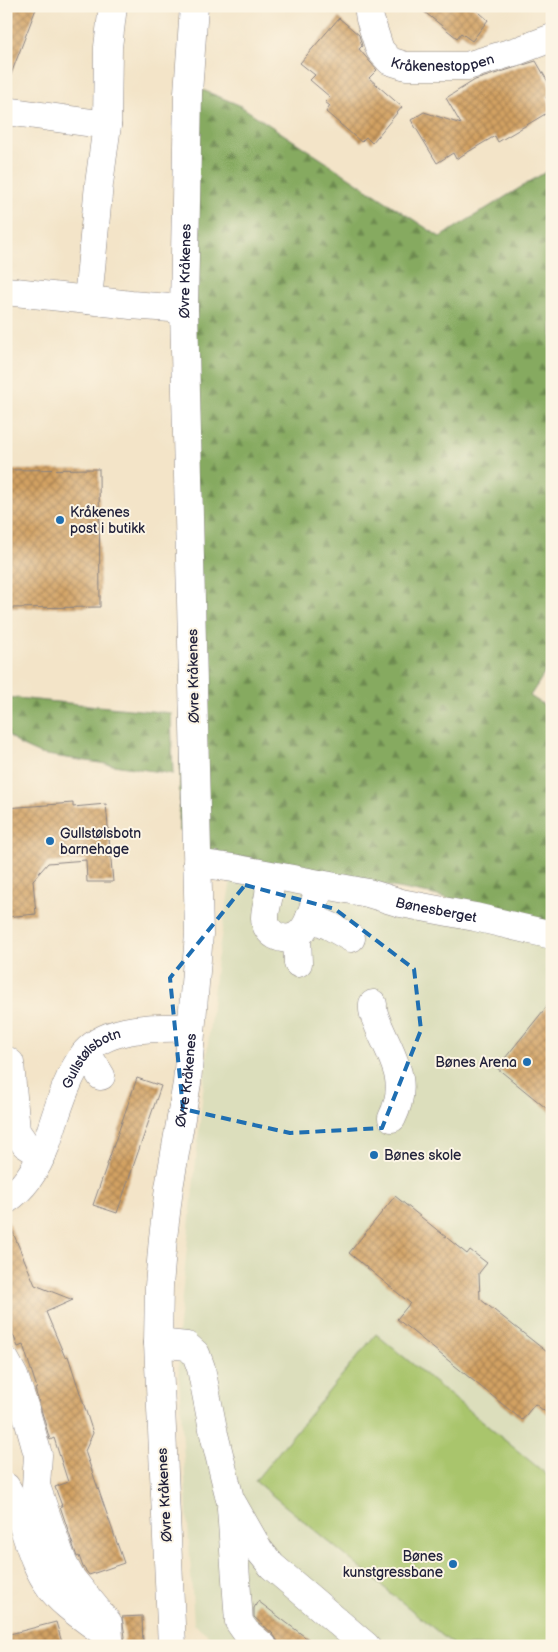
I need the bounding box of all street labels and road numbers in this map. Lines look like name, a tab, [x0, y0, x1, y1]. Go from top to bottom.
street label: Kråkenestoppen	[389, 50, 496, 75]
street label: Øvre Kråkenes	[176, 224, 195, 318]
street label: Øvre Kråkenes	[184, 629, 203, 723]
street label: Bønesberget	[393, 894, 479, 926]
street label: Gullstølsbotn	[58, 1025, 123, 1091]
street label: Øvre Kråkenes	[172, 1033, 200, 1129]
street label: Øvre Kråkenes	[154, 1447, 175, 1543]

